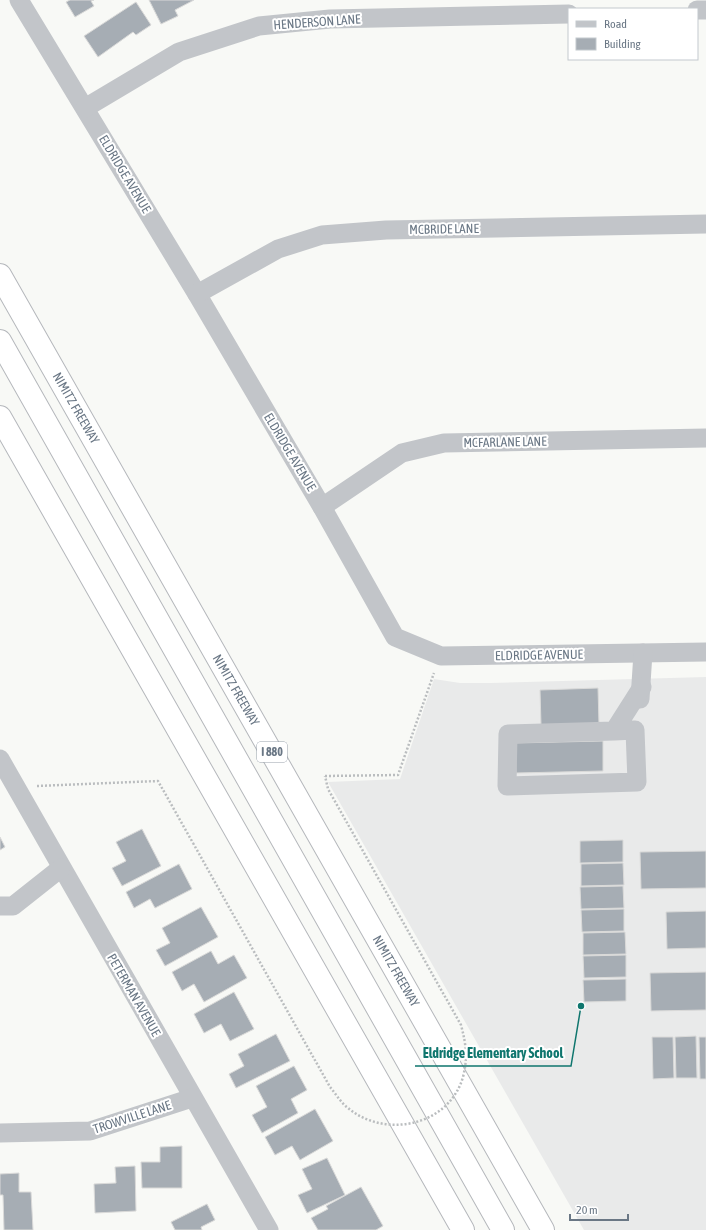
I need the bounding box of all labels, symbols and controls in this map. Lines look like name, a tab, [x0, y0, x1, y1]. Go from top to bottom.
legend	[568, 8, 698, 60]
street label: HENDERSON LANE	[273, 11, 361, 33]
text: Road	[604, 17, 627, 31]
text: Building	[604, 37, 642, 51]
street label: ELDRIDGE AVENUE	[96, 132, 154, 216]
street label: MCBRIDE LANE	[409, 221, 479, 237]
street label: NIMITZ FREEWAY	[50, 370, 103, 447]
street label: ELDRIDGE AVENUE	[261, 410, 319, 494]
street label: MCFARLANE LANE	[463, 434, 547, 450]
street label: ELDRIDGE AVENUE	[495, 647, 584, 663]
street label: NIMITZ FREEWAY	[210, 652, 263, 729]
road number: I 880	[257, 742, 287, 762]
street label: NIMITZ FREEWAY	[370, 933, 423, 1010]
street label: PETERMAN AVENUE	[104, 951, 164, 1039]
callout: Eldridge Elementary School	[415, 1040, 571, 1066]
text: Eldridge Elementary School	[423, 1045, 563, 1061]
street label: TROWVILLE LANE	[91, 1097, 173, 1137]
scale bar	[570, 1196, 628, 1222]
text: 20 m	[576, 1203, 598, 1217]

